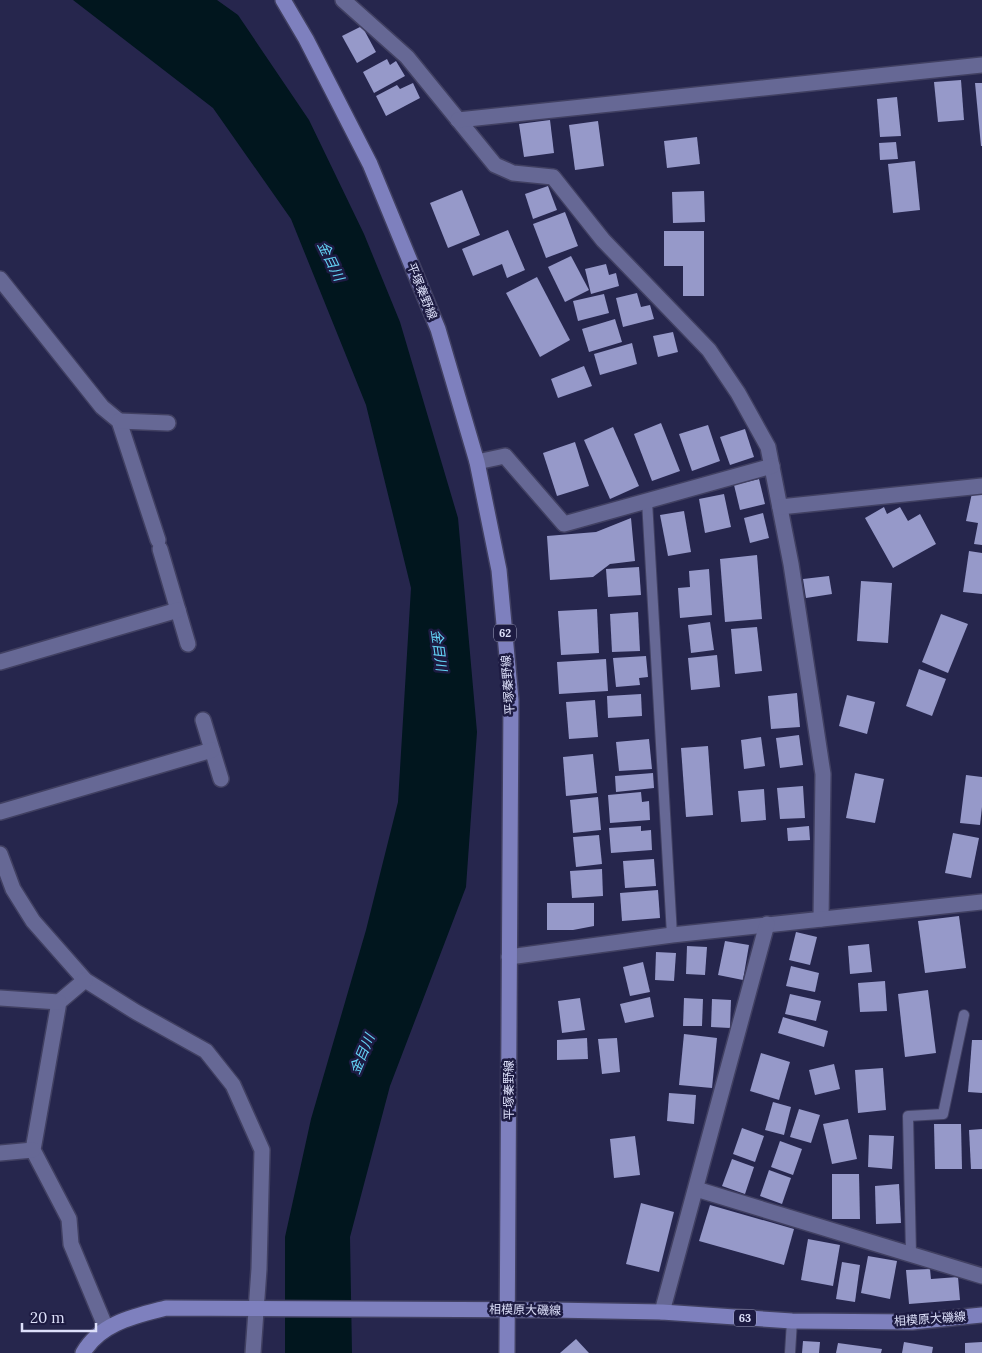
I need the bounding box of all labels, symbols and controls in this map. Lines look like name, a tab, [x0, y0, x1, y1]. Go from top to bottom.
water label: 金目川	[314, 238, 349, 286]
street label: 平塚秦野線	[404, 260, 441, 321]
road number: 62	[494, 624, 516, 641]
water label: 金目川	[427, 628, 451, 674]
street label: 平塚秦野線	[498, 655, 517, 715]
water label: 金目川	[346, 1029, 379, 1077]
street label: 平塚秦野線	[501, 1060, 516, 1120]
scale bar	[22, 1300, 96, 1332]
street label: 相模原大磯線	[489, 1301, 561, 1318]
text: 20 m	[30, 1308, 65, 1327]
street label: 相模原大磯線	[894, 1309, 966, 1328]
road number: 63	[734, 1310, 756, 1326]

